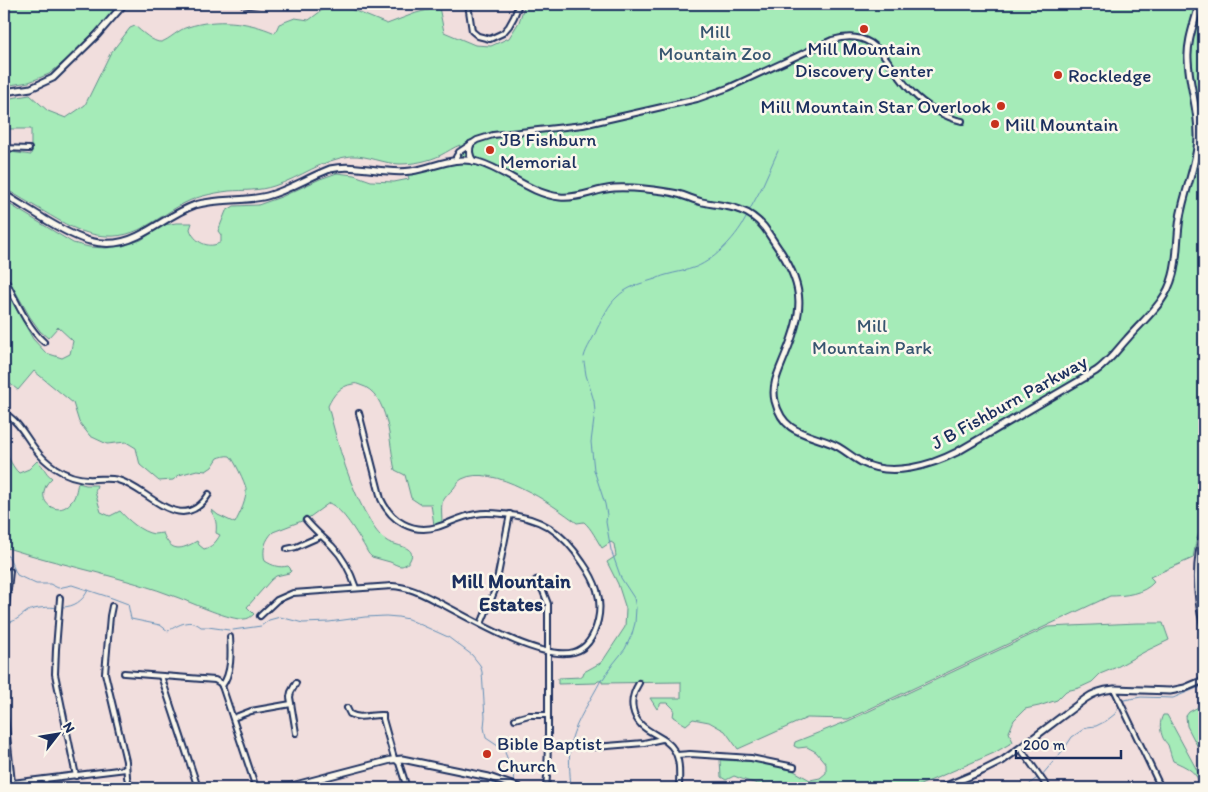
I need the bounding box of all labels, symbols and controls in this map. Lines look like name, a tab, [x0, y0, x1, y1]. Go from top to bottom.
park label: Mill Mountain Zoo	[659, 20, 771, 65]
marker: Mill Mountain Discovery Center	[858, 23, 870, 35]
place label: Mill Mountain Discovery Center	[795, 37, 934, 82]
place label: Rockledge	[1068, 64, 1151, 87]
marker: Rockledge	[1052, 69, 1064, 81]
place label: Mill Mountain Star Overlook	[760, 95, 991, 118]
marker: Mill Mountain Star Overlook	[995, 100, 1007, 112]
place label: Mill Mountain	[1005, 113, 1118, 136]
marker: Mill Mountain	[989, 118, 1001, 130]
place label: JB Fishburn Memorial	[500, 128, 596, 173]
marker: JB Fishburn Memorial	[484, 144, 496, 156]
park label: Mill Mountain Park	[812, 314, 932, 359]
street label: J B Fishburn Parkway	[927, 350, 1091, 454]
district label: Mill Mountain Estates	[451, 569, 571, 616]
north arrow	[32, 710, 82, 760]
text: N	[59, 719, 78, 736]
scale bar	[1016, 727, 1120, 759]
place label: Bible Baptist Church	[497, 732, 602, 777]
text: 200 m	[1023, 736, 1066, 754]
marker: Bible Baptist Church	[481, 748, 493, 760]

